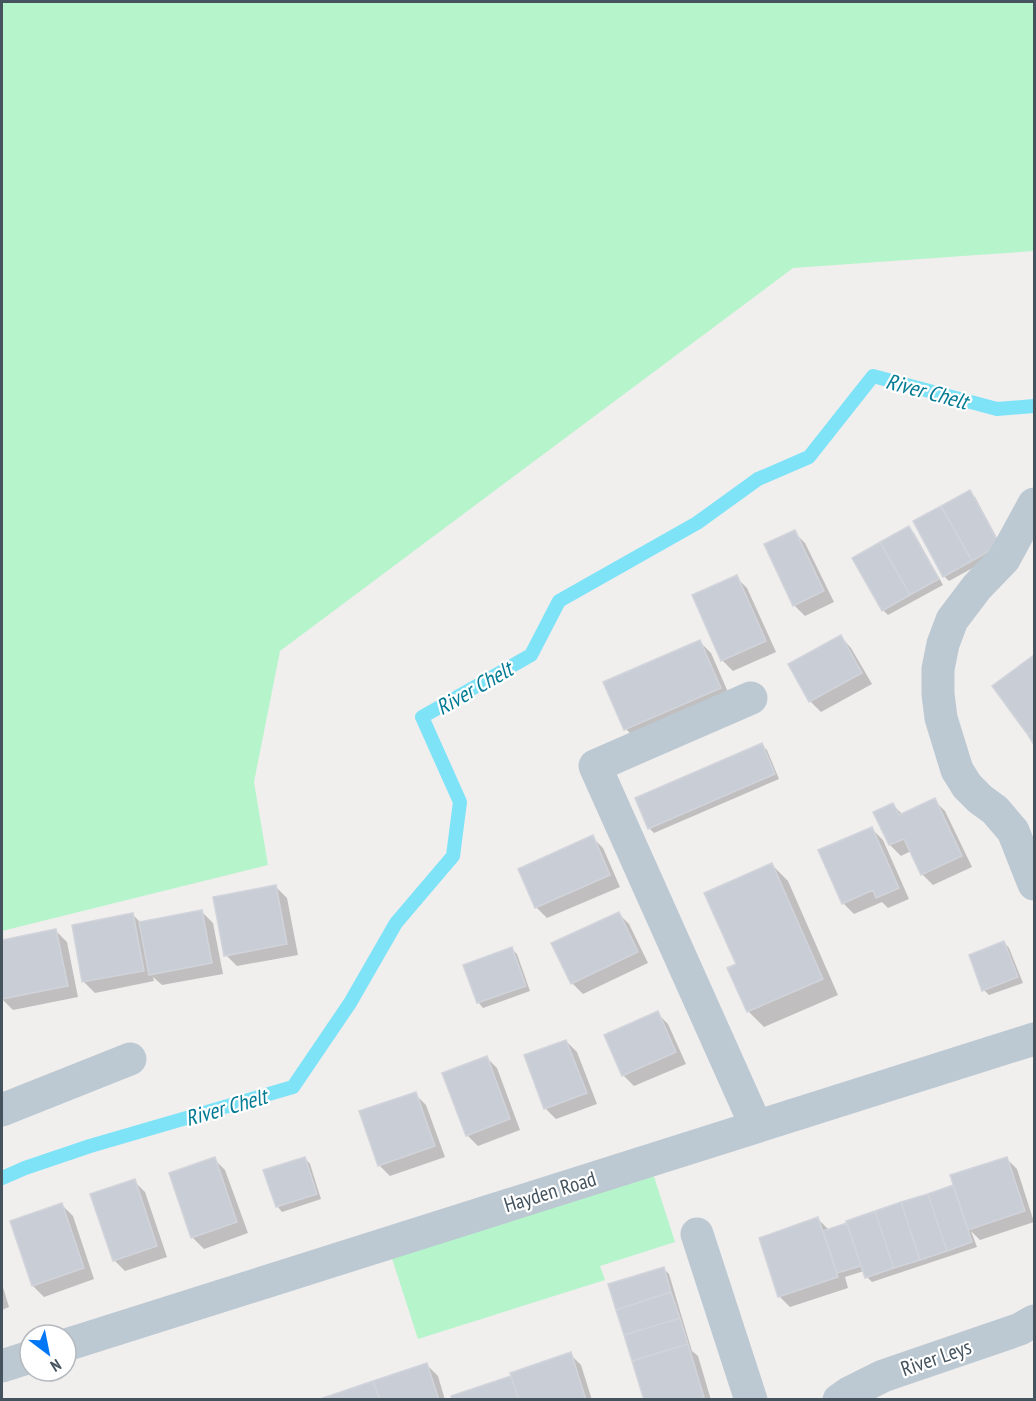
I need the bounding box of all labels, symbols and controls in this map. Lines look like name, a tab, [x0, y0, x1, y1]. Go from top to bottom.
water label: River Chelt	[883, 367, 974, 416]
water label: River Chelt	[431, 653, 520, 721]
water label: River Chelt	[182, 1081, 273, 1132]
street label: Hayden Road	[501, 1165, 599, 1218]
north arrow	[18, 1323, 78, 1383]
street label: River Leys	[897, 1333, 975, 1382]
text: N	[47, 1355, 65, 1376]

